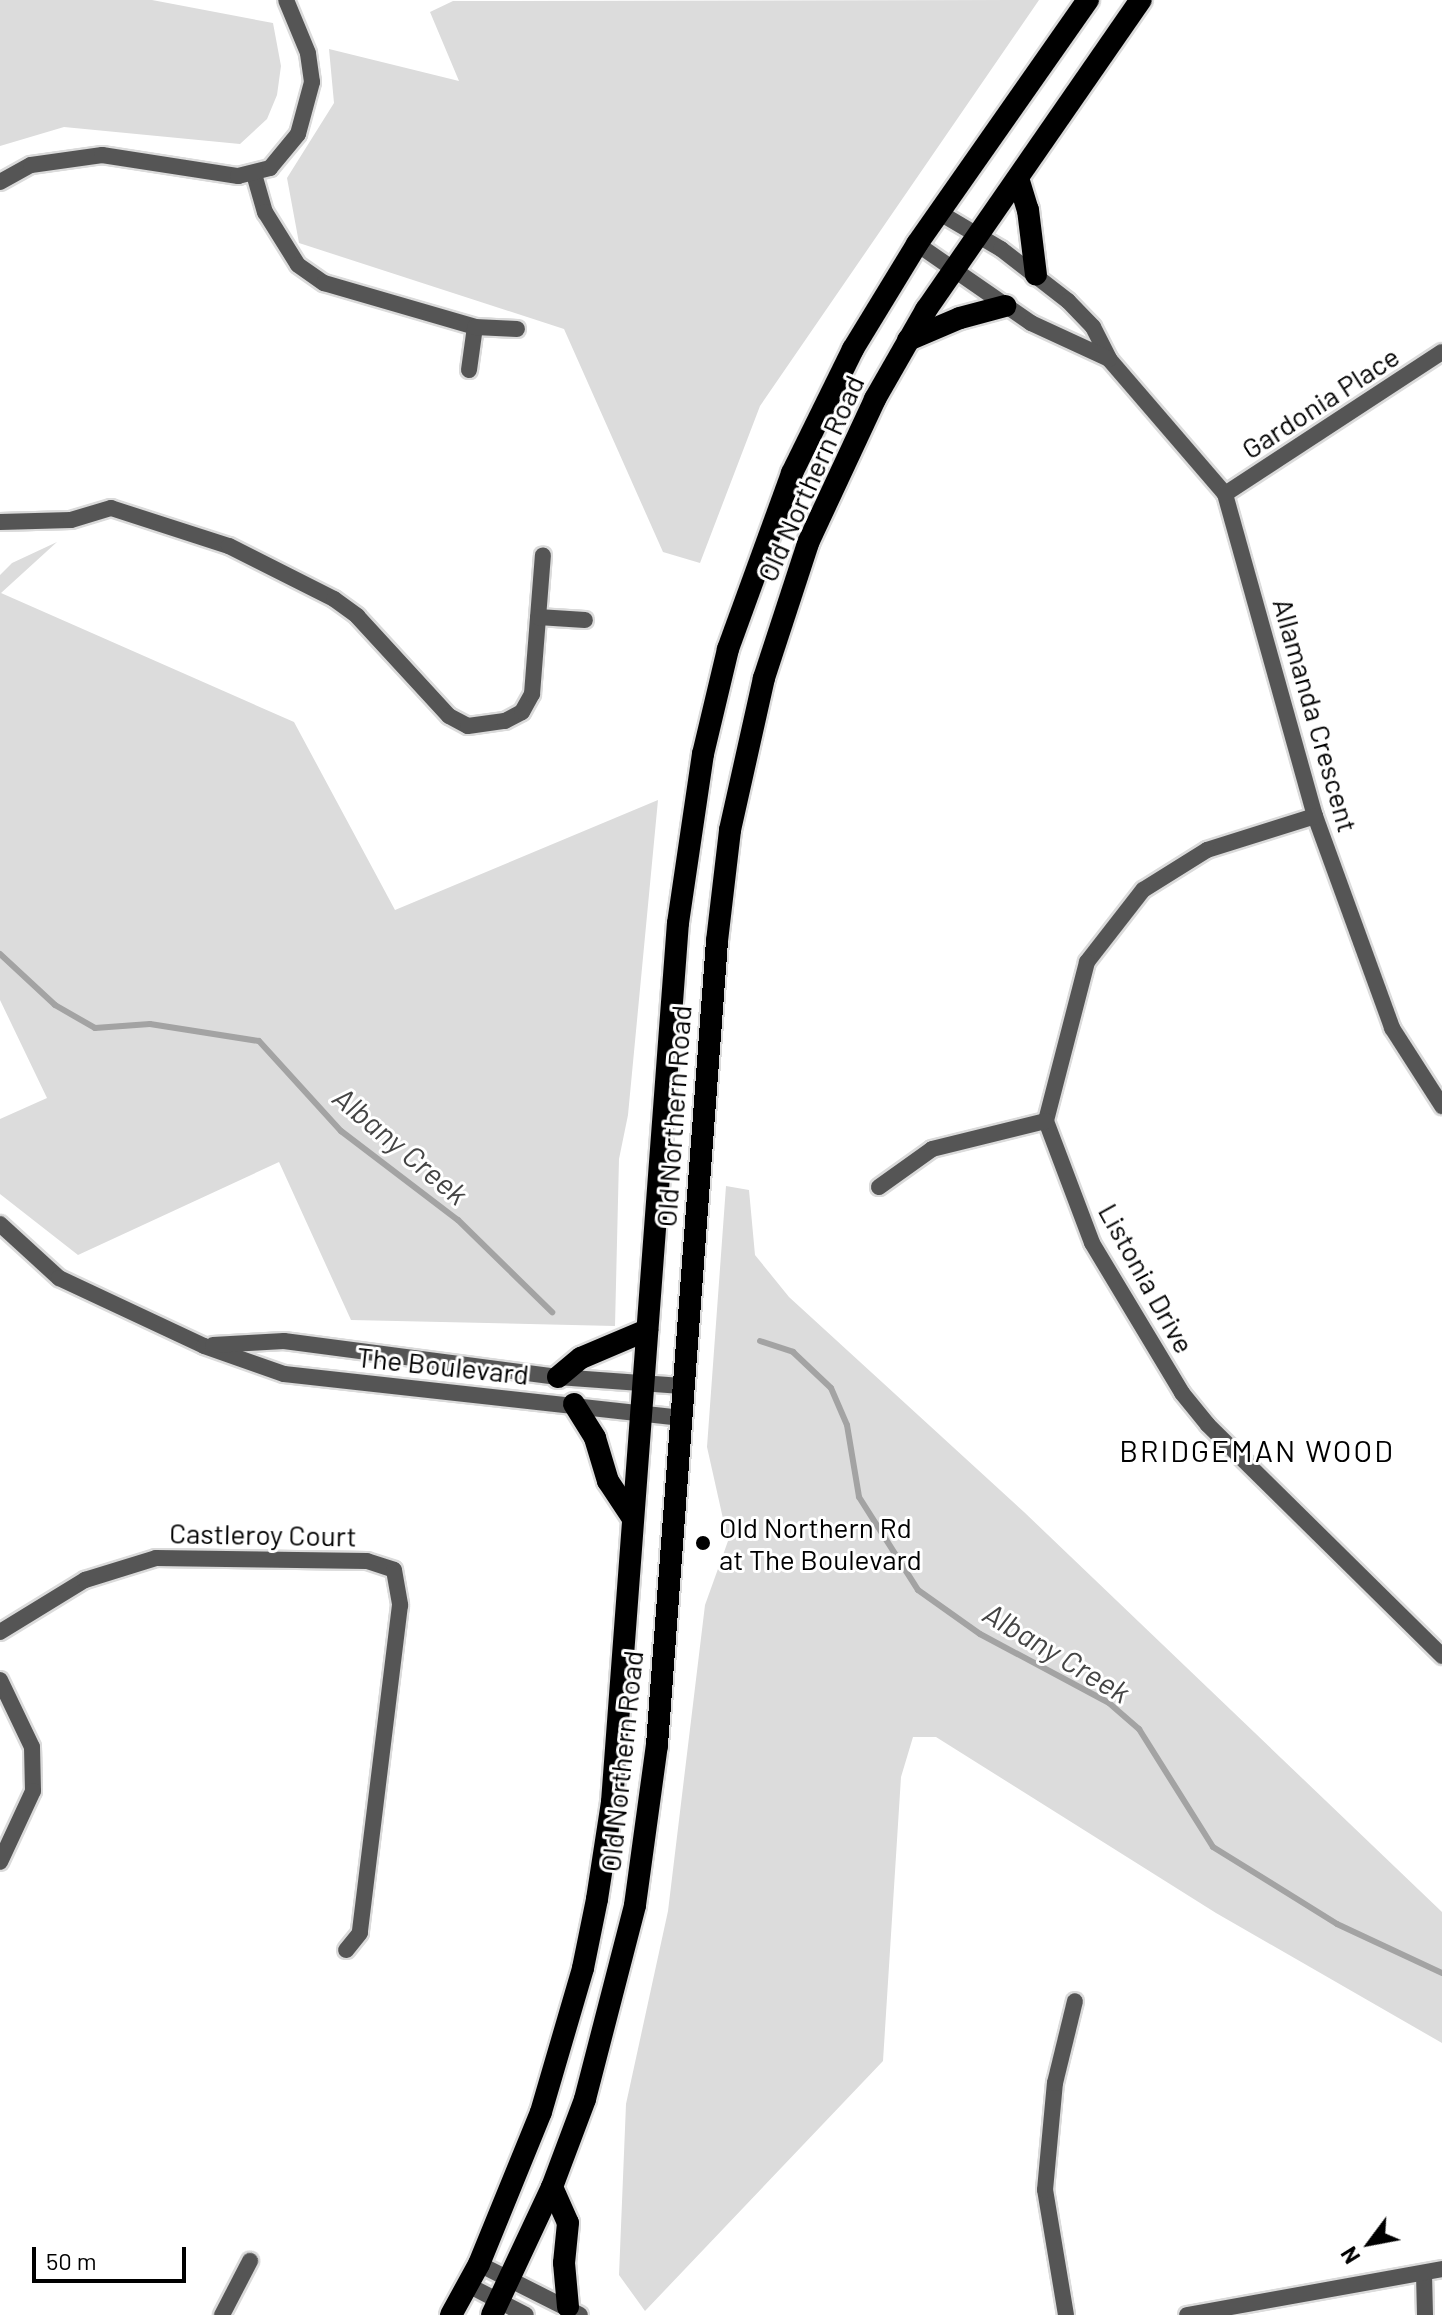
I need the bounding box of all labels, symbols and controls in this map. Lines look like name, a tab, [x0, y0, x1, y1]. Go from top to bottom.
street label: Gardonia Place	[1235, 339, 1405, 465]
street label: Old Northern Road	[749, 370, 871, 586]
street label: Allamanda Crescent	[1267, 594, 1365, 836]
street label: Old Northern Road	[648, 1004, 698, 1228]
water label: Albany Creek	[326, 1078, 476, 1212]
street label: Listonia Drive	[1092, 1197, 1202, 1359]
street label: The Boulevard	[355, 1339, 531, 1391]
district label: BRIDGEMAN WOOD	[1119, 1432, 1395, 1468]
place label: Old Northern Rd at The Boulevard	[719, 1510, 922, 1576]
street label: Castleroy Court	[169, 1516, 357, 1552]
marker: Old Northern Rd at The Boulevard	[694, 1534, 712, 1552]
water label: Albany Creek	[977, 1594, 1137, 1710]
street label: Old Northern Road	[593, 1649, 649, 1873]
north arrow	[1330, 2203, 1410, 2283]
scale bar	[36, 2231, 190, 2281]
text: N	[1335, 2243, 1365, 2269]
text: 50 m	[46, 2246, 97, 2275]

